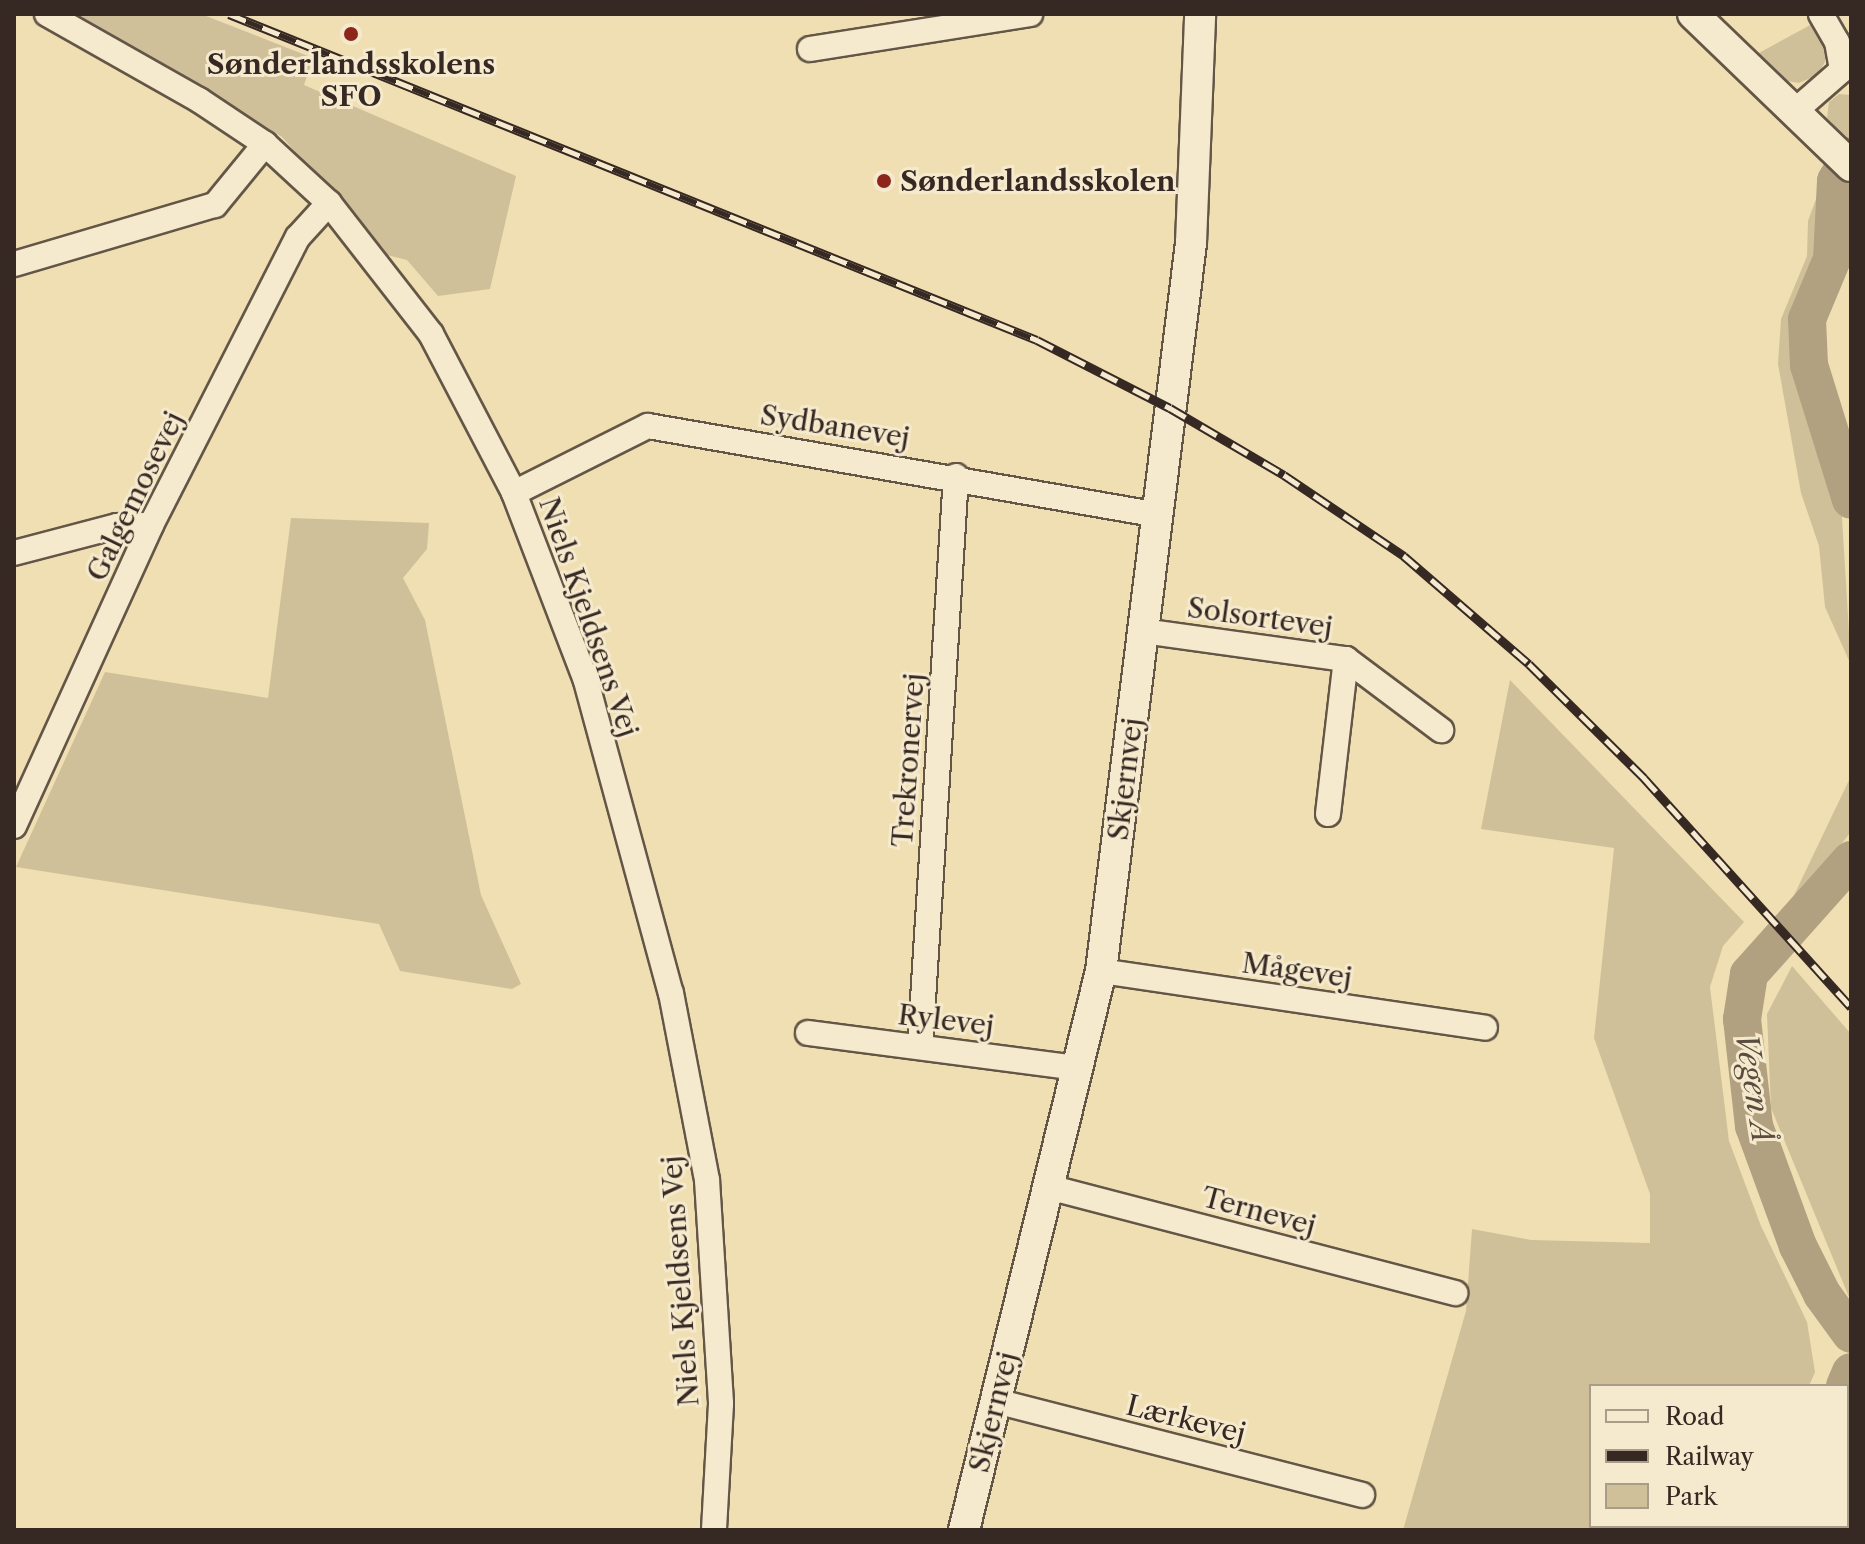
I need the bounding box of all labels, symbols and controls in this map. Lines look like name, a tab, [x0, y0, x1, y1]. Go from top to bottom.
marker: Sønderlandsskolens SFO	[342, 25, 360, 43]
place label: Sønderlandsskolens SFO	[207, 47, 495, 113]
place label: Sønderlandsskolen	[900, 164, 1175, 198]
marker: Sønderlandsskolen	[875, 172, 893, 190]
street label: Sydbanevej	[758, 398, 912, 454]
street label: Galgemosevej	[79, 406, 191, 586]
street label: Niels Kjeldsens Vej	[532, 492, 646, 742]
street label: Solsortevej	[1185, 590, 1335, 644]
street label: Trekronervej	[885, 672, 931, 848]
street label: Skjernvej	[1101, 716, 1149, 842]
street label: Mågevej	[1240, 946, 1354, 994]
street label: Rylevej	[896, 997, 996, 1043]
water label: Vegen Å	[1728, 1030, 1780, 1146]
street label: Niels Kjeldsens Vej	[654, 1154, 706, 1408]
street label: Ternevej	[1198, 1180, 1320, 1242]
street label: Skjernvej	[962, 1348, 1024, 1476]
legend	[1589, 1384, 1849, 1528]
street label: Lærkevej	[1123, 1388, 1249, 1450]
text: Road	[1665, 1402, 1724, 1431]
text: Railway	[1665, 1442, 1754, 1471]
text: Park	[1665, 1482, 1717, 1511]

